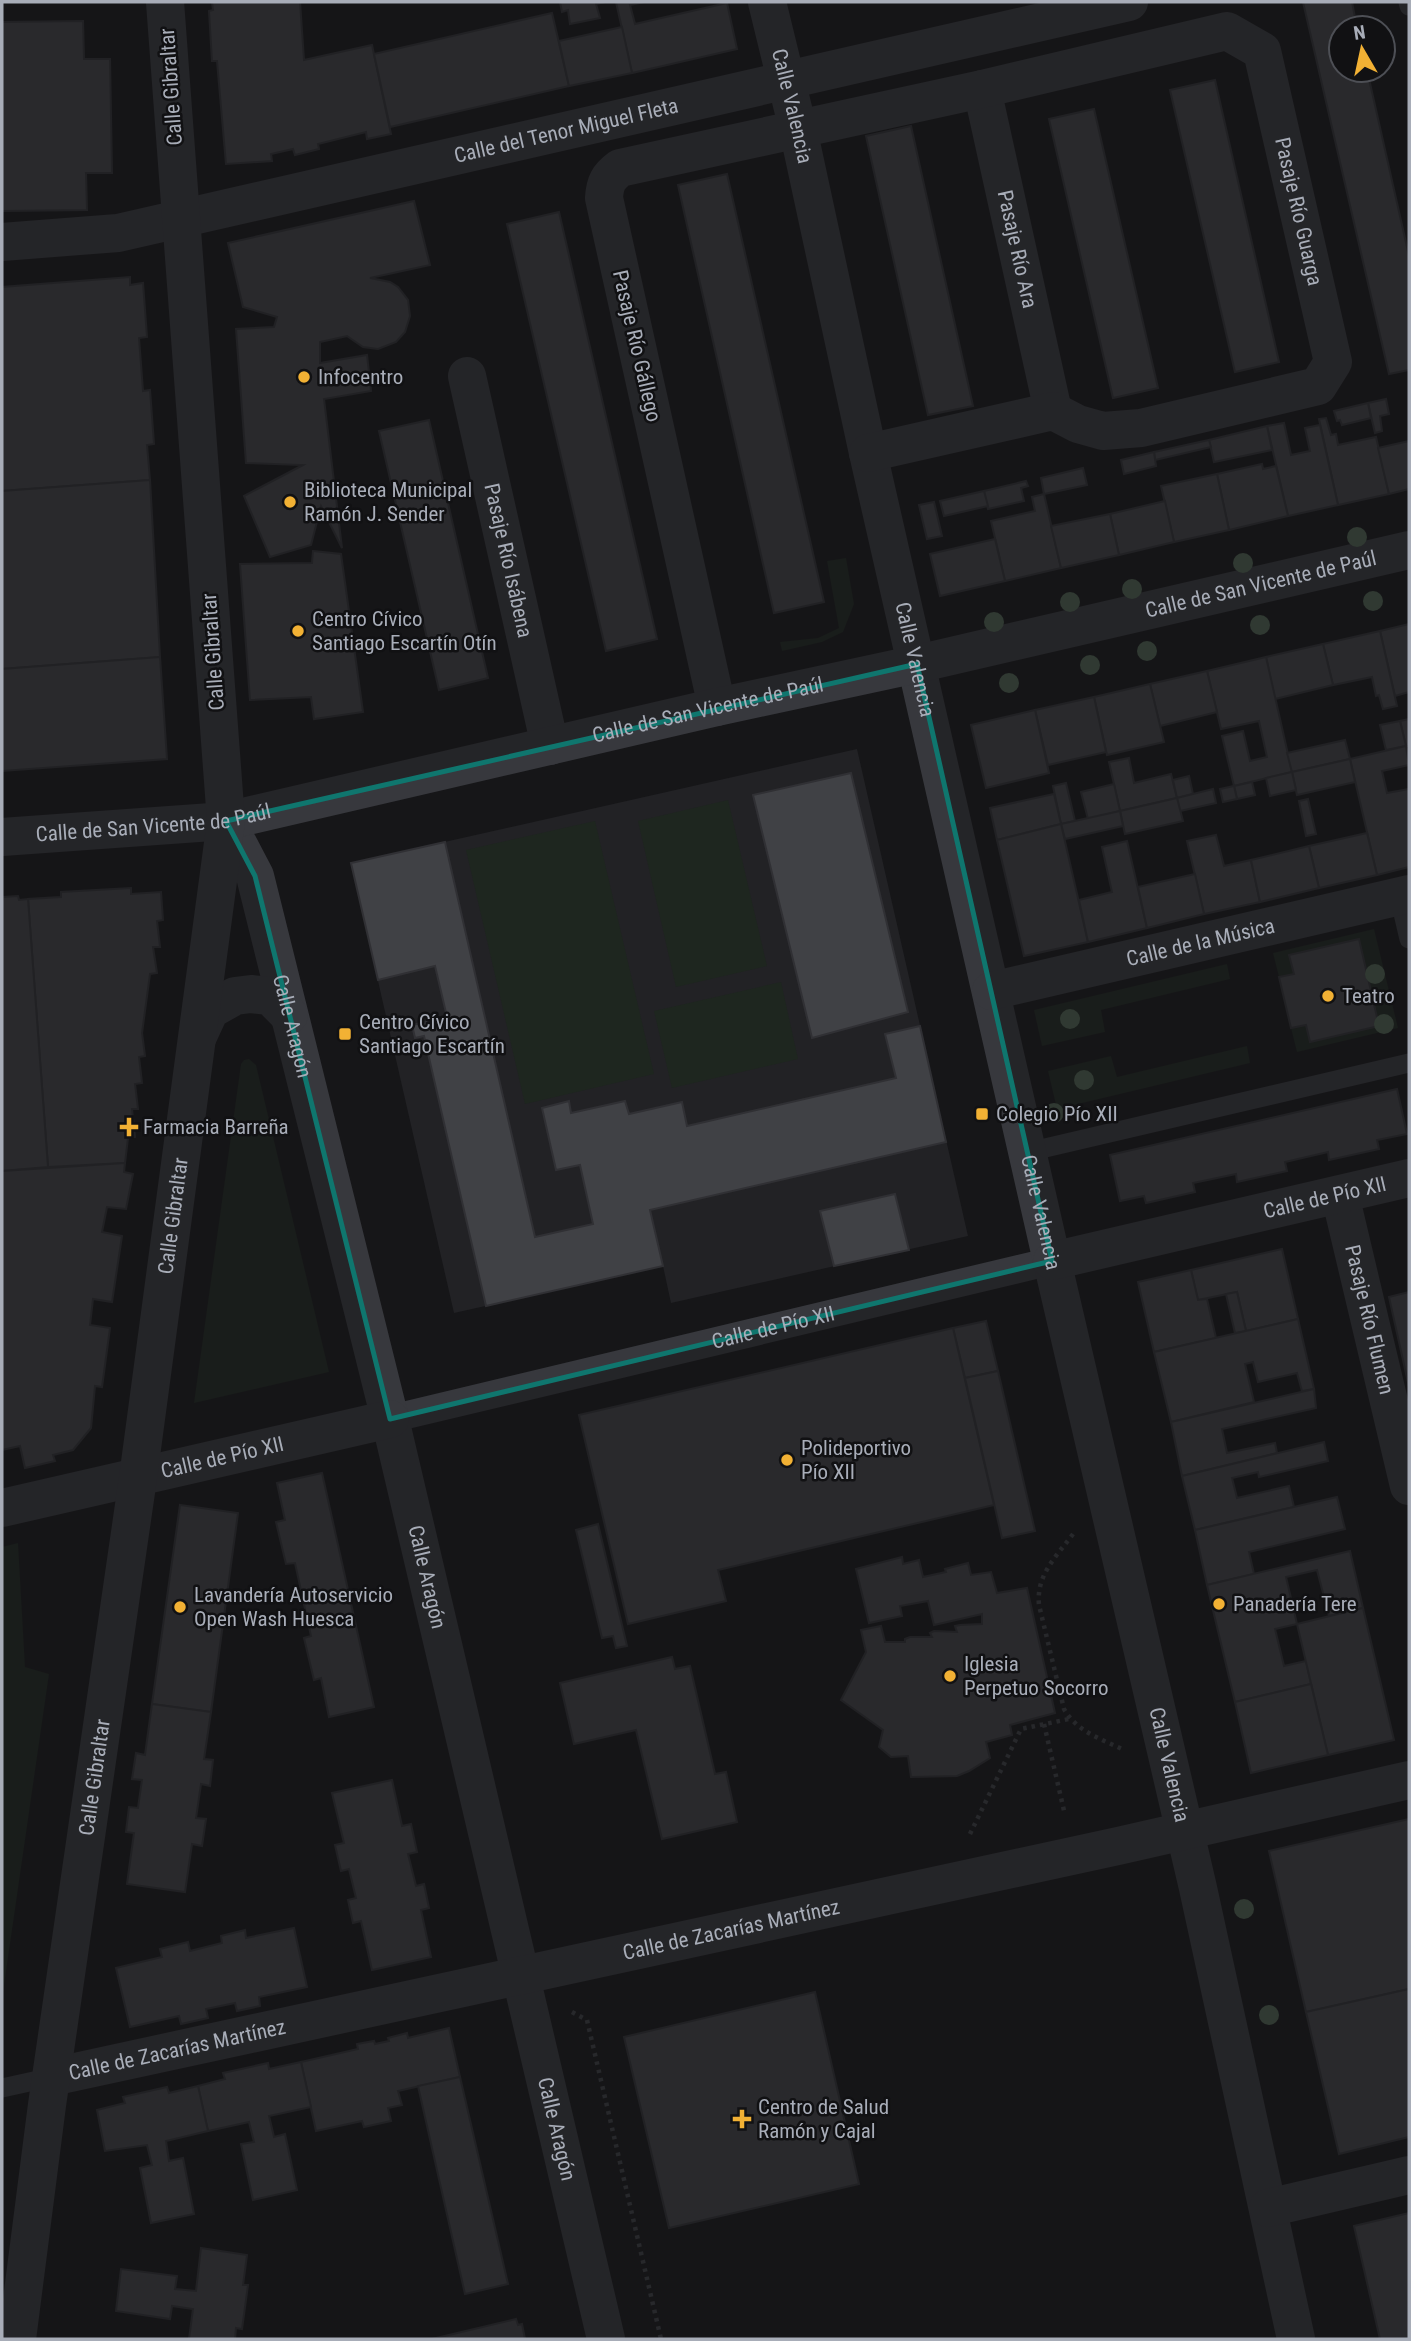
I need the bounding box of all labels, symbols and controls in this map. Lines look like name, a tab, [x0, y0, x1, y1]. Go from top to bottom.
north arrow	[1327, 14, 1397, 84]
text: N	[1352, 20, 1367, 45]
street label: Calle Gibraltar	[155, 28, 187, 146]
street label: Calle Valencia	[767, 46, 817, 166]
street label: Calle del Tenor Miguel Fleta	[452, 93, 681, 168]
street label: Pasaje Río Guarga	[1270, 135, 1327, 288]
street label: Pasaje Río Ara	[993, 188, 1042, 310]
street label: Pasaje Río Gállego	[608, 268, 666, 424]
place label: Infocentro	[318, 365, 403, 389]
marker: Infocentro	[296, 369, 312, 385]
place label: Biblioteca Municipal Ramón J. Sender	[304, 478, 472, 526]
street label: Pasaje Río Isábena	[479, 481, 537, 640]
marker: Biblioteca Municipal Ramón J. Sender	[282, 494, 298, 510]
street label: Calle de San Vicente de Paúl	[1143, 546, 1378, 623]
street label: Calle Gibraltar	[197, 593, 229, 711]
street label: Calle Valencia	[890, 600, 940, 719]
place label: Centro Cívico Santiago Escartín Otín	[312, 607, 497, 655]
marker: Centro Cívico Santiago Escartín Otín	[290, 623, 306, 639]
street label: Calle de San Vicente de Paúl	[590, 672, 826, 748]
street label: Calle de San Vicente de Paúl	[35, 799, 273, 847]
street label: Calle de la Música	[1124, 914, 1277, 971]
street label: Calle Aragón	[268, 972, 317, 1080]
place label: Teatro	[1342, 984, 1395, 1008]
marker: Teatro	[1320, 988, 1336, 1004]
place label: Centro Cívico Santiago Escartín	[359, 1010, 505, 1058]
marker: Centro Cívico Santiago Escartín	[337, 1026, 353, 1042]
place label: Colegio Pío XII	[996, 1102, 1118, 1126]
marker: Colegio Pío XII	[974, 1106, 990, 1122]
place label: Farmacia Barreña	[143, 1115, 289, 1139]
marker: Farmacia Barreña	[121, 1119, 137, 1135]
street label: Calle Valencia	[1016, 1153, 1066, 1272]
street label: Calle Gibraltar	[153, 1156, 193, 1276]
street label: Calle de Pío XII	[1261, 1172, 1389, 1223]
street label: Pasaje Río Flumen	[1340, 1242, 1399, 1397]
street label: Calle de Pío XII	[709, 1301, 837, 1354]
street label: Calle de Pío XII	[158, 1432, 286, 1483]
place label: Polideportivo Pío XII	[801, 1436, 911, 1484]
marker: Polideportivo Pío XII	[779, 1452, 795, 1468]
street label: Calle Aragón	[403, 1523, 451, 1631]
place label: Lavandería Autoservicio Open Wash Huesca	[194, 1583, 393, 1631]
place label: Panadería Tere	[1233, 1592, 1357, 1616]
marker: Panadería Tere	[1211, 1596, 1227, 1612]
marker: Lavandería Autoservicio Open Wash Huesca	[172, 1599, 188, 1615]
place label: Iglesia Perpetuo Socorro	[964, 1652, 1108, 1700]
marker: Iglesia Perpetuo Socorro	[942, 1668, 958, 1684]
street label: Calle Valencia	[1144, 1705, 1194, 1824]
street label: Calle Gibraltar	[74, 1717, 115, 1837]
street label: Calle de Zacarías Martínez	[621, 1895, 842, 1965]
street label: Calle de Zacarías Martínez	[66, 2015, 288, 2085]
street label: Calle Aragón	[533, 2075, 580, 2183]
place label: Centro de Salud Ramón y Cajal	[758, 2095, 889, 2143]
marker: Centro de Salud Ramón y Cajal	[732, 2109, 752, 2129]

